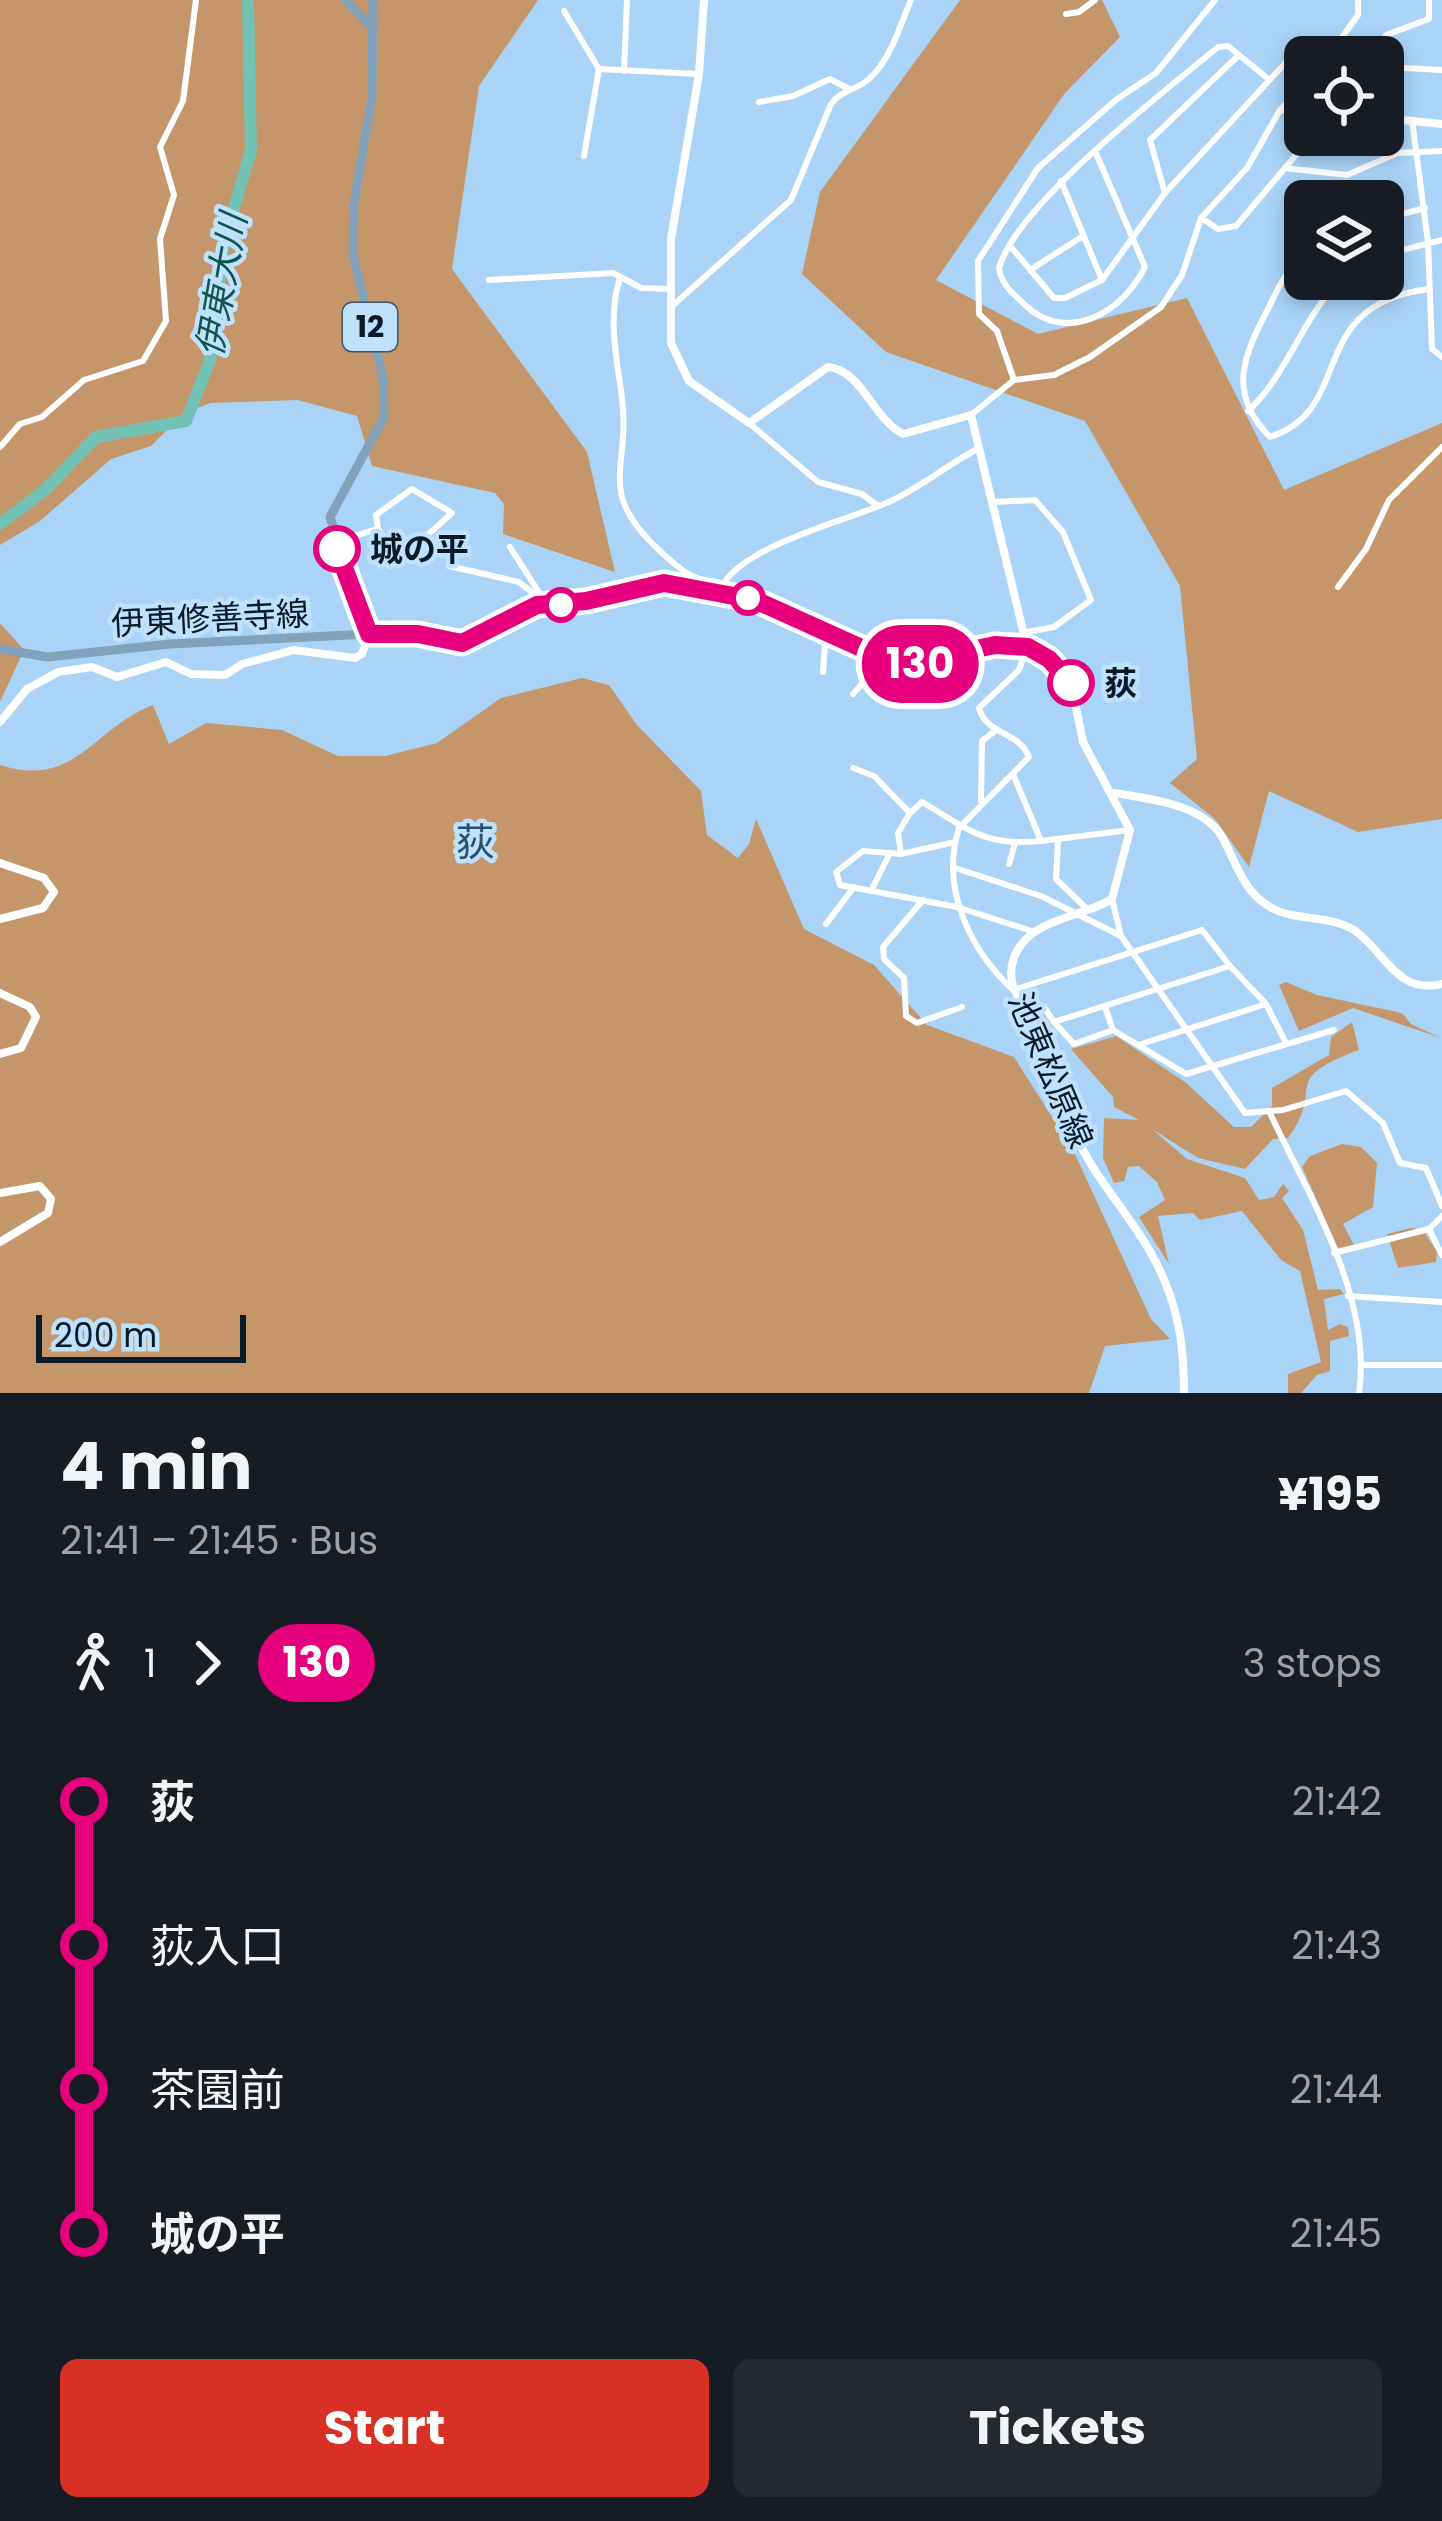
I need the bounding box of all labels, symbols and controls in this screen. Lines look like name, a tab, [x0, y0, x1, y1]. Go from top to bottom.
map controls	[1284, 36, 1404, 300]
button: locate	[1284, 36, 1404, 156]
button: layers	[1284, 180, 1404, 300]
water label: 伊東大川	[184, 206, 260, 360]
road number: 12	[343, 303, 397, 351]
place label: 城の平	[370, 526, 469, 573]
marker: 城の平	[315, 527, 359, 571]
unlabelled marker	[732, 582, 764, 614]
unlabelled marker	[545, 589, 577, 621]
street label: 伊東修善寺線	[110, 590, 310, 647]
line badge: 130	[851, 625, 989, 703]
text: 130	[886, 634, 954, 693]
place label: 荻	[1104, 660, 1137, 707]
marker: 荻	[1049, 661, 1093, 705]
district label: 荻	[455, 815, 495, 870]
street label: 池東松原線	[997, 985, 1104, 1155]
scale bar	[36, 1309, 246, 1362]
text: 200 m	[54, 1312, 157, 1359]
text: 4 min	[60, 1420, 253, 1512]
text: ¥195	[1278, 1463, 1382, 1526]
text: 21:41 – 21:45 · Bus	[60, 1513, 378, 1568]
icon: walk	[60, 1630, 126, 1696]
icon: forward	[174, 1630, 240, 1696]
text: 130	[282, 1633, 351, 1692]
text: 1	[144, 1636, 156, 1691]
text: 3 stops	[1242, 1636, 1382, 1691]
text: 荻	[150, 1771, 195, 1834]
text: 21:42	[1292, 1774, 1382, 1829]
text: 荻入口	[150, 1915, 285, 1978]
text: 21:43	[1291, 1918, 1382, 1973]
text: 茶園前	[150, 2059, 285, 2122]
text: 21:44	[1290, 2062, 1382, 2117]
text: 城の平	[150, 2203, 285, 2266]
text: 21:45	[1290, 2206, 1382, 2261]
button: Start	[60, 2359, 709, 2497]
button: Tickets	[733, 2359, 1382, 2497]

